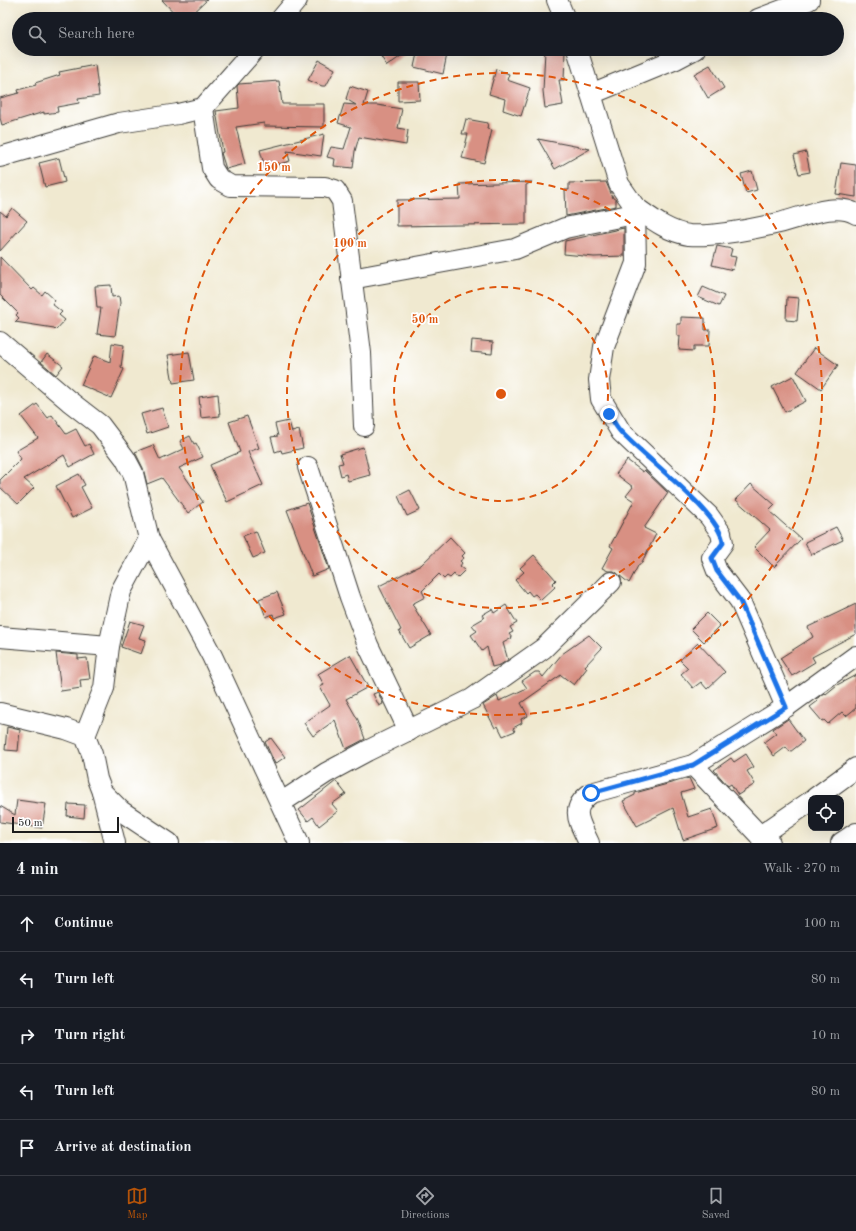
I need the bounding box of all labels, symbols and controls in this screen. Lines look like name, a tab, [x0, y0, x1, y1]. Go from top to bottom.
search box	[12, 12, 844, 56]
icon: search	[26, 23, 48, 45]
text: Search here	[58, 27, 135, 42]
text: 150 m	[257, 161, 291, 174]
text: 100 m	[333, 238, 367, 250]
text: 50 m	[412, 313, 439, 326]
centre of rings	[494, 387, 508, 401]
route end	[600, 405, 618, 423]
route start	[582, 784, 600, 802]
map controls	[808, 795, 844, 831]
button: locate	[808, 795, 844, 831]
scale bar	[12, 815, 119, 834]
text: 50 m	[18, 818, 43, 829]
text: 4 min	[16, 861, 59, 878]
text: Walk · 270 m	[763, 862, 840, 875]
icon: ahead	[16, 913, 38, 935]
text: Continue	[54, 916, 113, 931]
text: 100 m	[803, 917, 840, 930]
icon: left	[16, 969, 38, 991]
text: Turn left	[54, 972, 114, 987]
text: 80 m	[811, 973, 840, 986]
icon: right	[16, 1025, 38, 1047]
text: Turn right	[54, 1028, 125, 1043]
text: 10 m	[811, 1029, 840, 1042]
icon: left	[16, 1081, 38, 1103]
text: Turn left	[54, 1084, 114, 1099]
text: 80 m	[811, 1085, 840, 1098]
icon: arrive	[16, 1137, 38, 1159]
text: Arrive at destination	[54, 1140, 192, 1155]
tab: Map	[126, 1185, 148, 1223]
tab: Directions	[401, 1185, 449, 1223]
tab: Saved	[702, 1185, 730, 1223]

